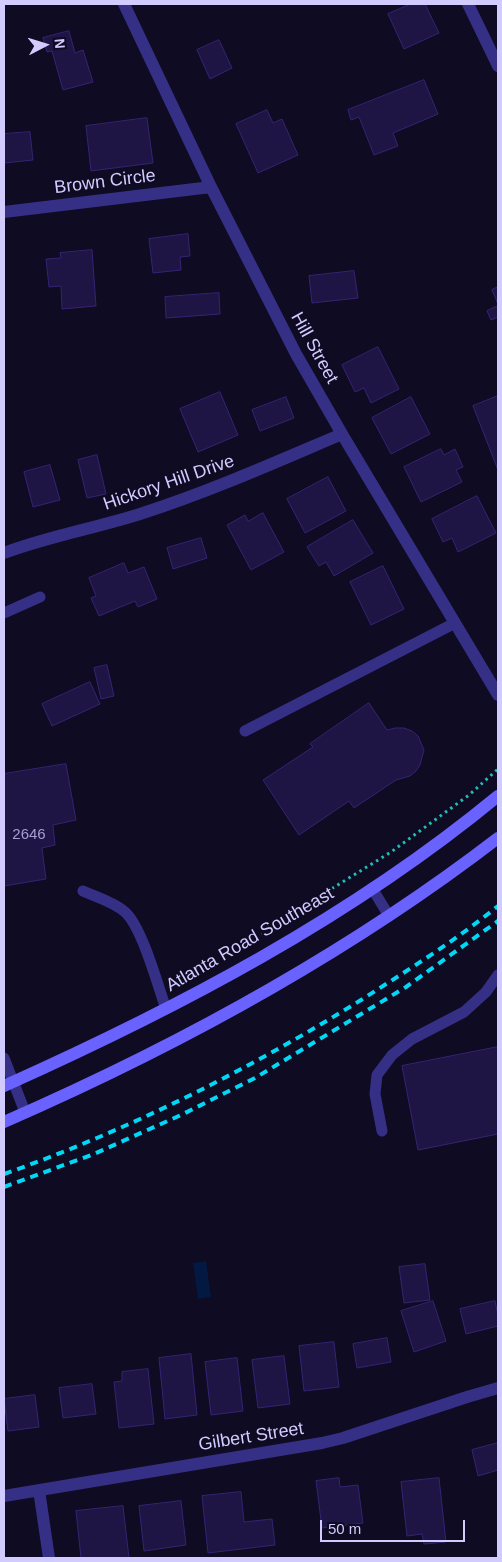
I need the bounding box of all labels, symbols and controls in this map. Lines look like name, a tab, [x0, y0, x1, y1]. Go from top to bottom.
north arrow	[20, 20, 70, 70]
text: N	[52, 38, 68, 49]
street label: Brown Circle	[53, 165, 157, 199]
street label: Hill Street	[286, 309, 342, 387]
street label: Hickory Hill Drive	[101, 450, 237, 516]
house number: 2646	[12, 826, 46, 844]
street label: Atlanta Road Southeast	[162, 883, 338, 997]
street label: Gilbert Street	[197, 1418, 305, 1456]
scale bar	[322, 1510, 467, 1542]
text: 50 m	[328, 1520, 361, 1537]

